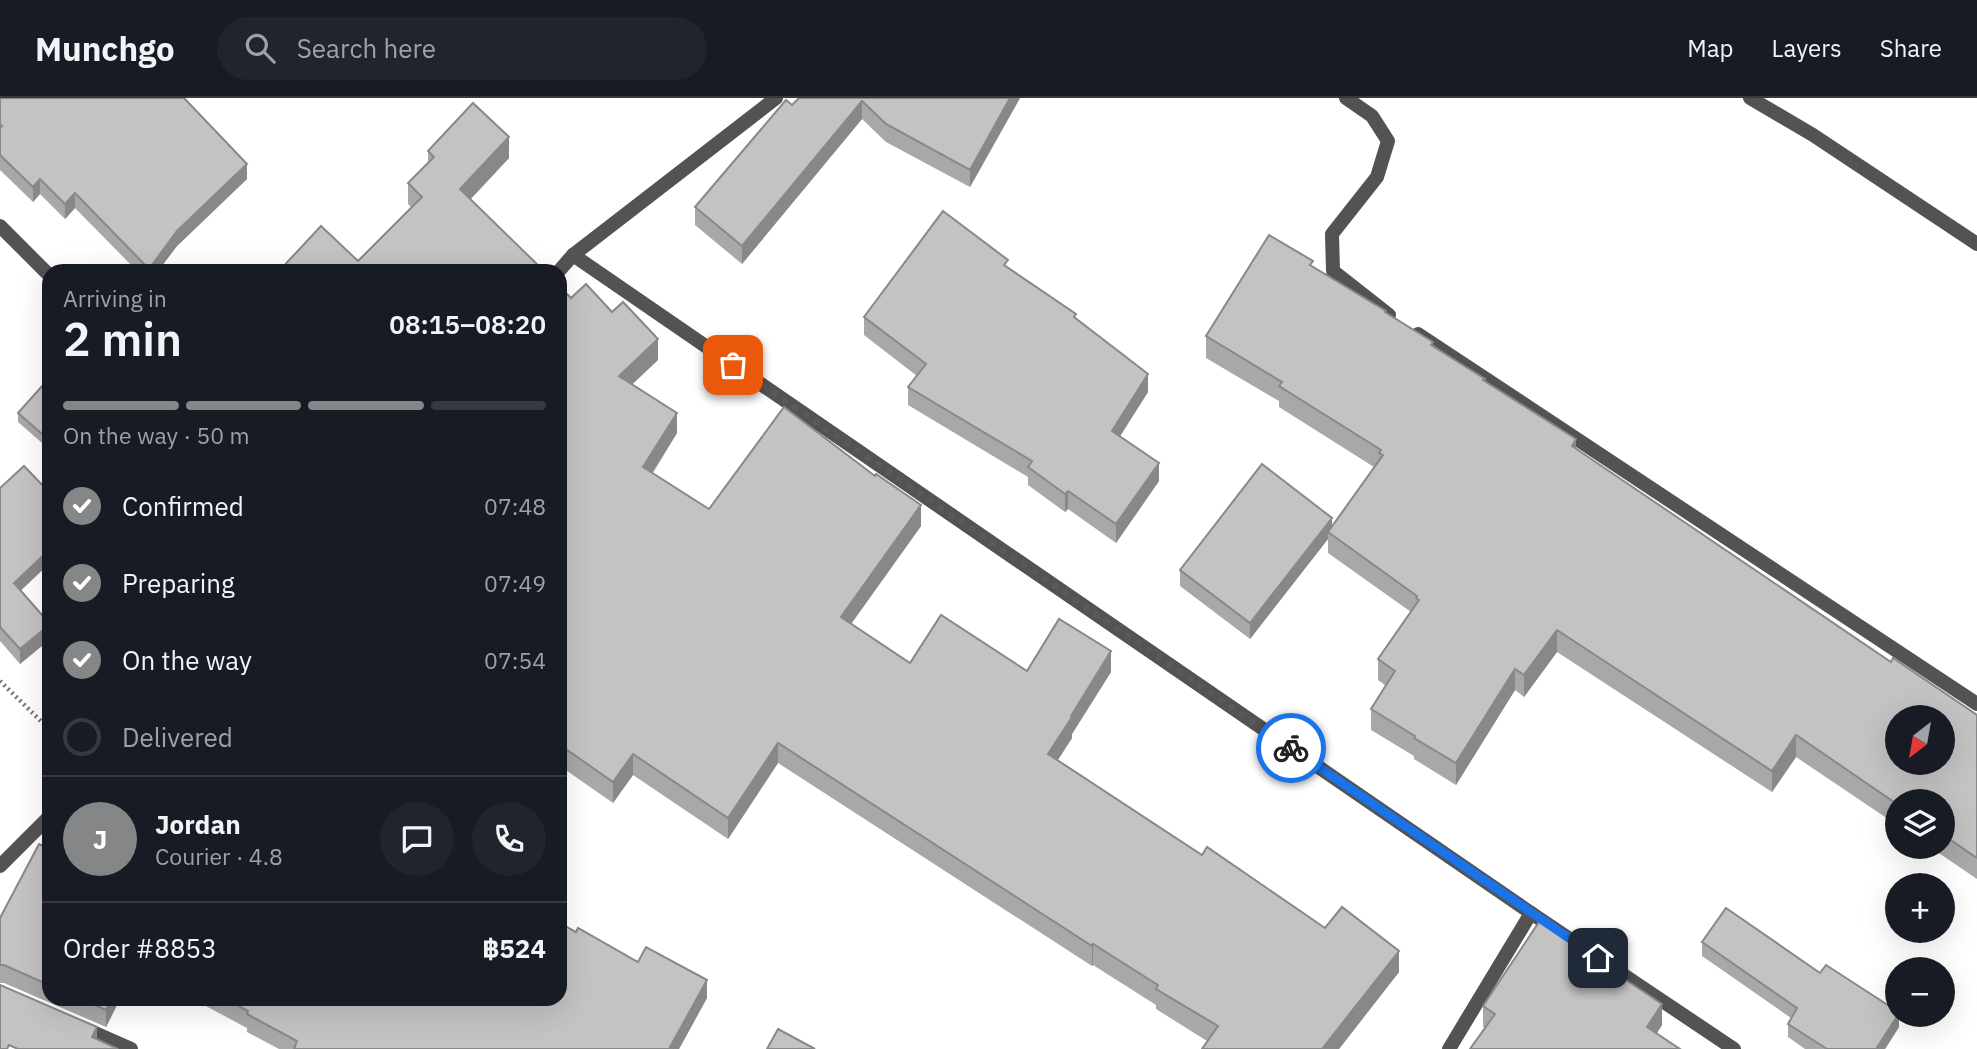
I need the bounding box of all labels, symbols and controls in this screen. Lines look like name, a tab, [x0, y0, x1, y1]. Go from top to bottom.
search box	[217, 17, 707, 80]
text: Munchgo	[35, 27, 175, 70]
icon: search	[241, 29, 279, 67]
text: Search here	[297, 31, 436, 65]
text: Map	[1687, 32, 1734, 64]
text: Layers	[1772, 32, 1842, 64]
text: Share	[1880, 32, 1942, 64]
text: Arriving in	[63, 283, 167, 313]
text: 08:15–08:20	[389, 307, 546, 341]
text: 2 min	[63, 309, 182, 369]
pin	[703, 335, 763, 395]
icon: bag	[714, 346, 752, 384]
text: On the way · 50 m	[63, 420, 250, 450]
icon: check	[63, 487, 101, 525]
text: Confirmed	[122, 489, 244, 523]
text: 07:48	[484, 491, 546, 521]
icon: check	[63, 564, 101, 602]
text: Preparing	[122, 566, 235, 600]
text: 07:49	[484, 568, 546, 598]
icon: check	[63, 641, 101, 679]
text: On the way	[122, 643, 252, 677]
text: 07:54	[484, 645, 546, 675]
north arrow	[1885, 705, 1955, 775]
map controls	[1885, 705, 1955, 1027]
courier	[1256, 713, 1326, 783]
text: Delivered	[122, 720, 233, 754]
icon: bike	[1272, 729, 1310, 767]
button: layers	[1885, 789, 1955, 859]
button: chat	[380, 802, 454, 876]
button: phone	[472, 802, 546, 876]
text: Jordan	[155, 807, 241, 841]
text: J	[93, 822, 107, 856]
text: Courier · 4.8	[155, 841, 283, 871]
button: +	[1885, 873, 1955, 943]
pin	[1568, 928, 1628, 988]
text: Order #8853	[63, 931, 217, 965]
text: ฿524	[482, 931, 546, 965]
icon: home	[1579, 939, 1617, 977]
button: −	[1885, 957, 1955, 1027]

